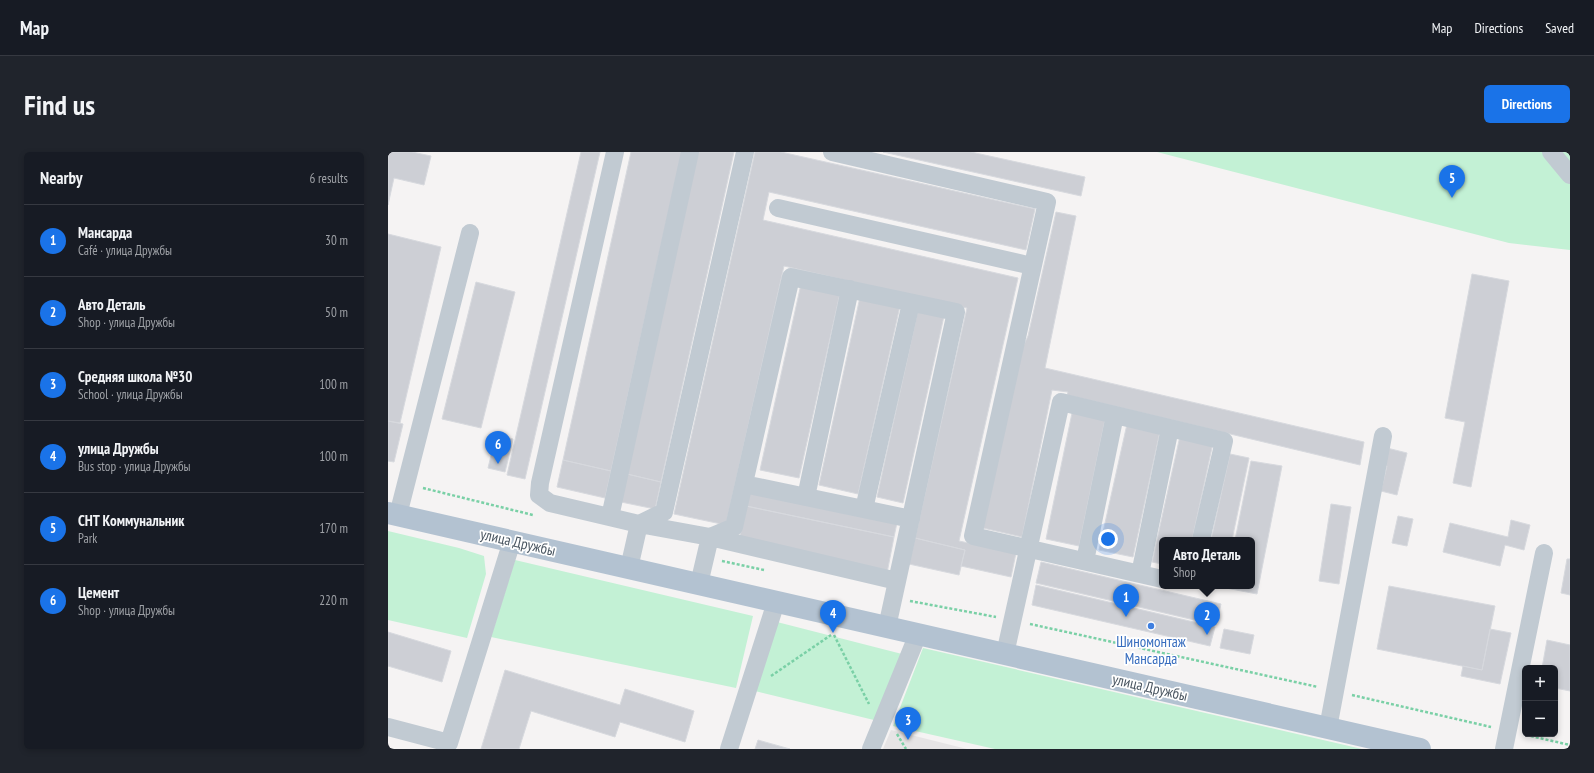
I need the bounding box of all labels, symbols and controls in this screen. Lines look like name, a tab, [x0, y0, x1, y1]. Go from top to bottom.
text: Map	[20, 16, 49, 40]
text: Map	[1432, 19, 1452, 37]
text: Directions	[1474, 19, 1523, 37]
text: Saved	[1545, 19, 1574, 37]
button: Directions	[1484, 85, 1570, 123]
text: Find us	[24, 86, 95, 123]
pin: 5	[1439, 165, 1465, 198]
text: Nearby	[40, 167, 83, 189]
text: 6 results	[309, 170, 348, 187]
text: Мансарда	[78, 223, 132, 242]
text: 1	[50, 232, 56, 249]
text: 30 m	[325, 232, 348, 249]
text: Café · улица Дружбы	[78, 242, 172, 259]
text: Авто Деталь	[78, 295, 145, 314]
text: 2	[50, 304, 56, 321]
text: 50 m	[325, 304, 348, 321]
text: Shop · улица Дружбы	[78, 314, 175, 331]
text: Средняя школа №30	[78, 367, 192, 386]
text: 3	[50, 376, 56, 393]
text: 100 m	[319, 376, 348, 393]
text: School · улица Дружбы	[78, 386, 183, 403]
pin: 6	[485, 431, 511, 464]
text: улица Дружбы	[78, 439, 159, 458]
text: 4	[50, 448, 56, 465]
text: 100 m	[319, 448, 348, 465]
text: Bus stop · улица Дружбы	[78, 458, 191, 475]
text: СНТ Коммунальник	[78, 511, 184, 530]
text: 5	[50, 520, 56, 537]
text: 170 m	[319, 520, 348, 537]
street label: улица Дружбы	[479, 524, 557, 560]
your location	[1098, 529, 1118, 549]
text: Park	[78, 530, 97, 547]
popup	[1159, 537, 1255, 589]
text: Авто Деталь	[1173, 545, 1241, 564]
text: Shop	[1173, 564, 1196, 581]
text: Цемент	[78, 583, 119, 602]
pin: 1	[1113, 584, 1139, 617]
text: 6	[50, 592, 56, 609]
text: 220 m	[319, 592, 348, 609]
pin: 4	[820, 600, 846, 633]
text: Shop · улица Дружбы	[78, 602, 175, 619]
pin: 2	[1194, 602, 1220, 635]
marker: Шиномонтаж Мансарда	[1146, 621, 1156, 631]
place label: Шиномонтаж Мансарда	[1116, 632, 1187, 668]
map controls	[1522, 665, 1558, 737]
button: +	[1522, 665, 1558, 701]
street label: улица Дружбы	[1111, 669, 1189, 705]
button: −	[1522, 701, 1558, 737]
pin: 3	[895, 707, 921, 740]

